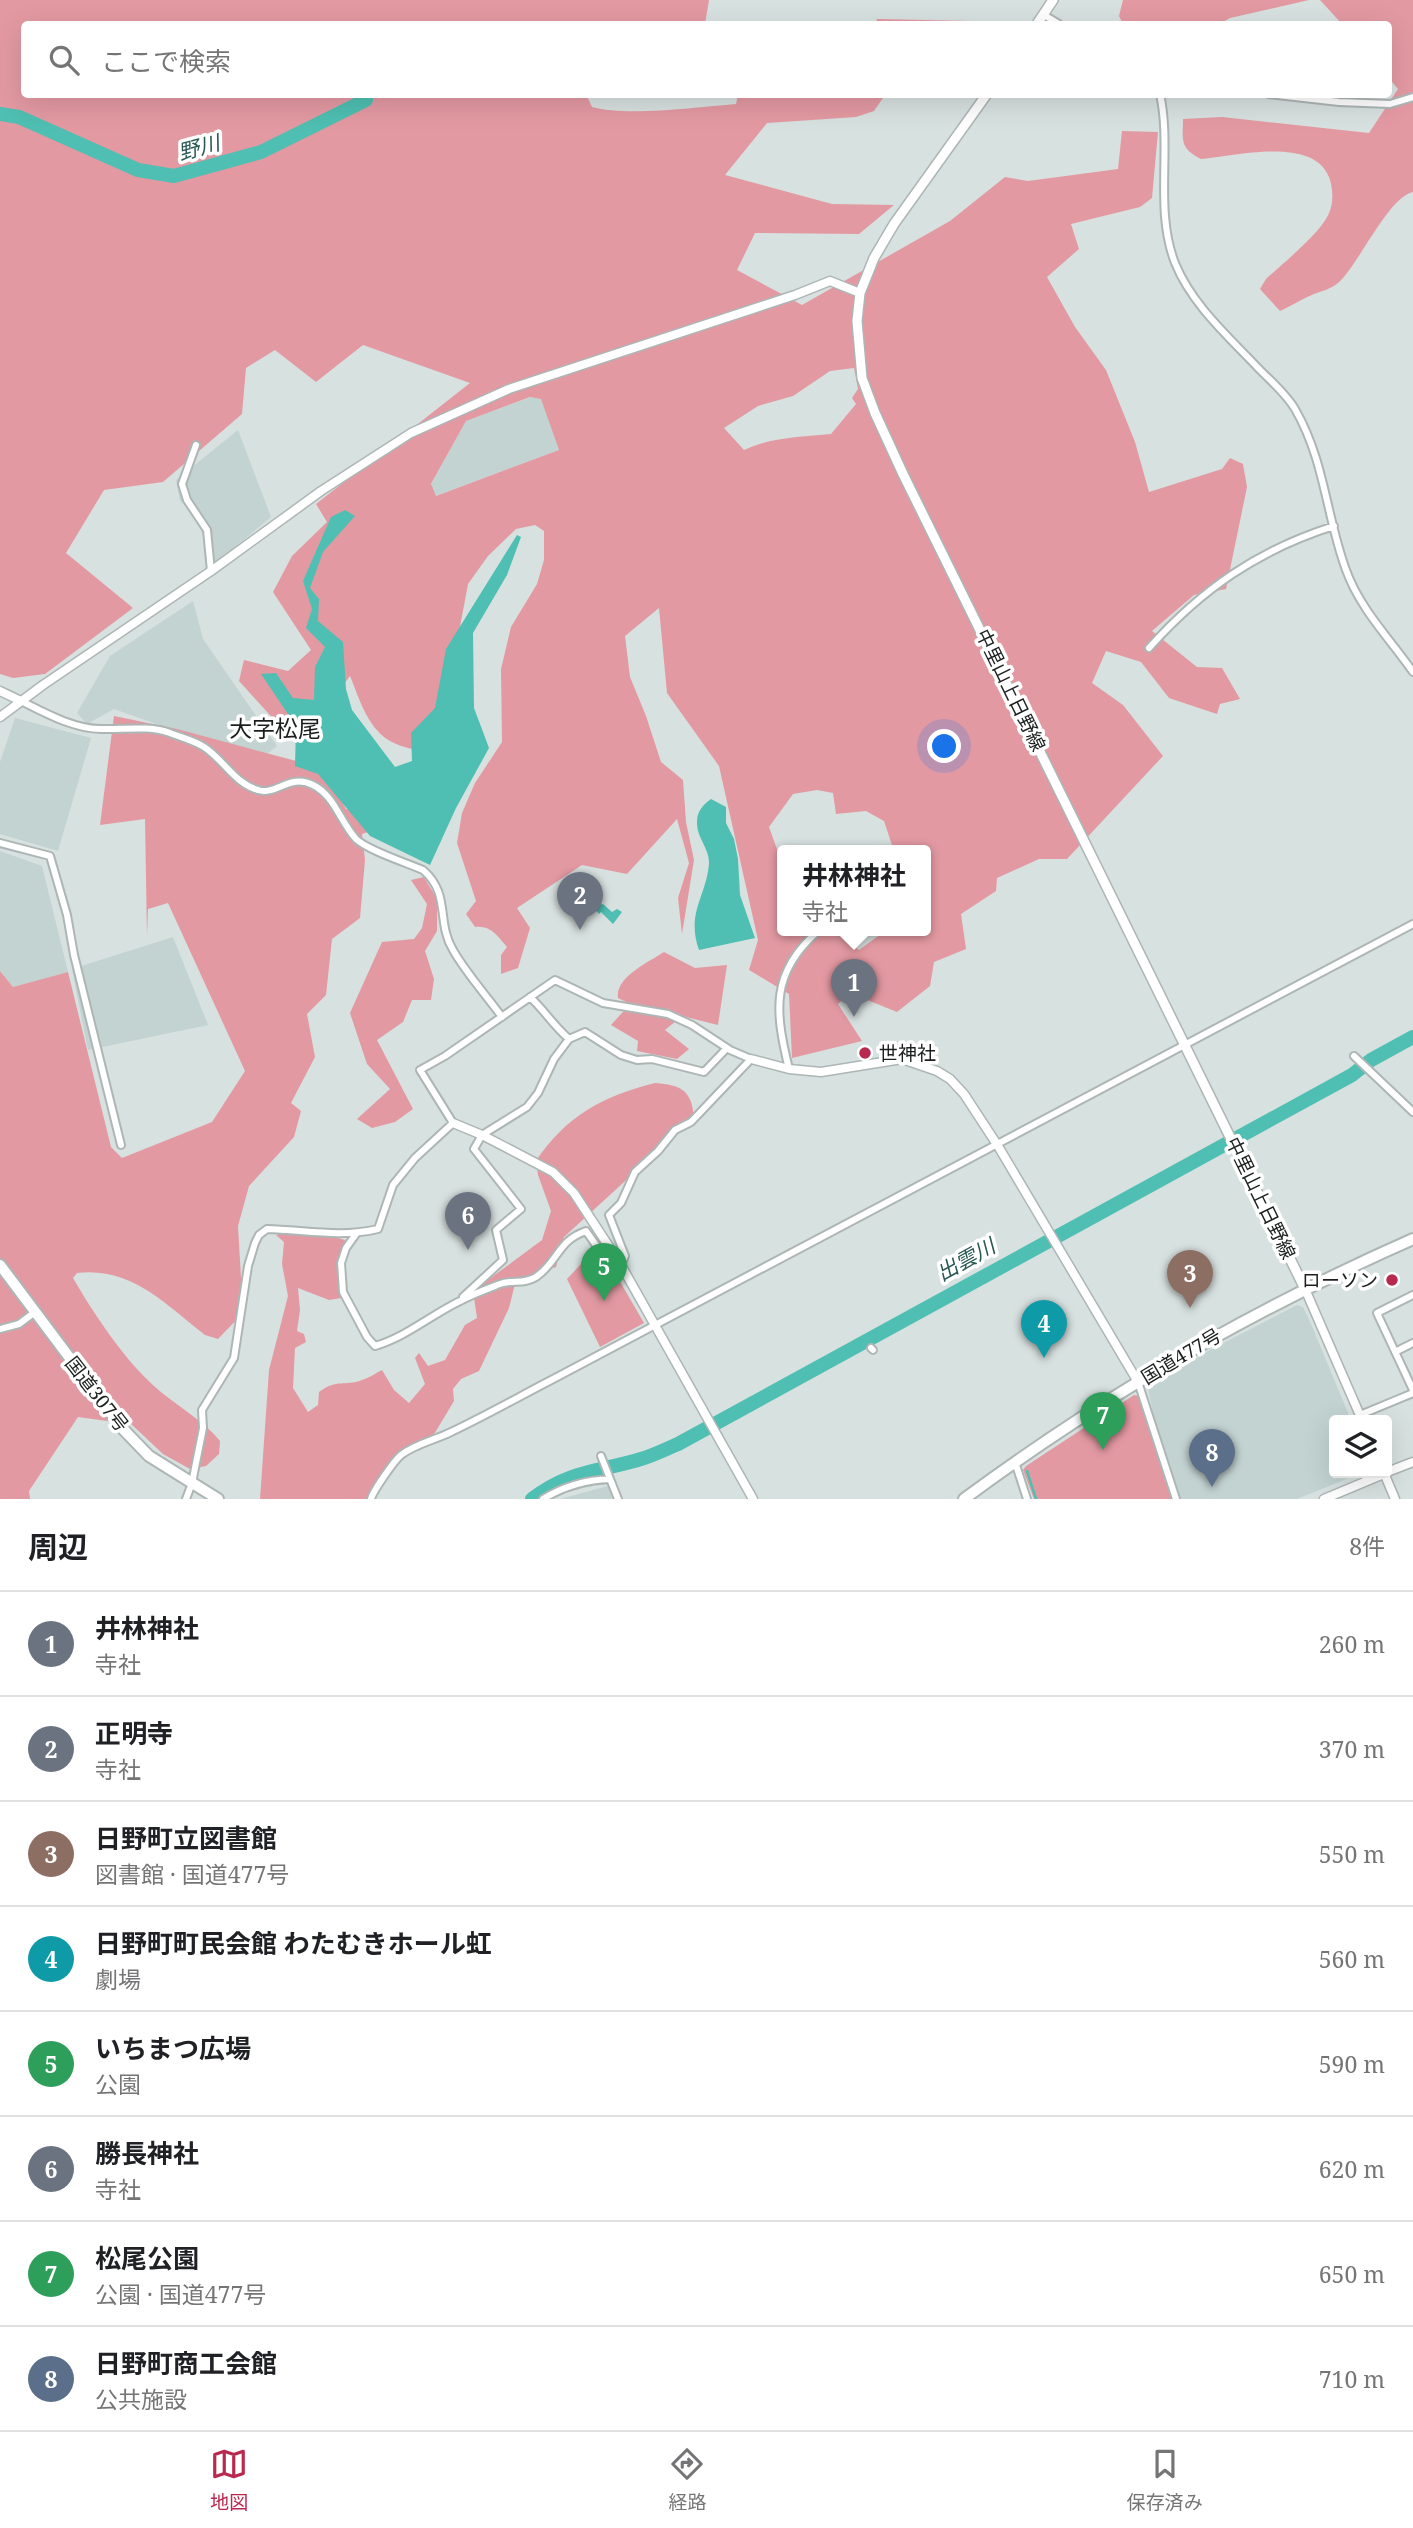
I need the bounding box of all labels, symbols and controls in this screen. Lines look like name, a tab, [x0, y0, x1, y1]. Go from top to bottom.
search box	[21, 21, 1392, 98]
icon: search	[45, 41, 83, 79]
text: ここで検索	[101, 43, 231, 79]
water label: 野川	[175, 128, 225, 166]
street label: 中里山上日野線	[970, 625, 1052, 755]
district label: 大字松尾	[229, 712, 321, 744]
your location	[927, 729, 961, 763]
popup	[777, 845, 931, 936]
text: 井林神社	[802, 857, 906, 893]
pin: 2	[557, 872, 603, 930]
text: 寺社	[802, 895, 848, 927]
pin: 1	[831, 959, 877, 1017]
place label: 世神社	[879, 1040, 936, 1066]
marker: 世神社	[857, 1045, 873, 1061]
street label: 中里山上日野線	[1220, 1133, 1302, 1263]
pin: 6	[445, 1192, 491, 1250]
water label: 出雲川	[931, 1231, 1002, 1287]
pin: 5	[581, 1243, 627, 1301]
pin: 3	[1167, 1250, 1213, 1308]
place label: ローソン	[1302, 1267, 1378, 1293]
marker: ローソン	[1384, 1272, 1400, 1288]
pin: 4	[1021, 1300, 1067, 1358]
street label: 国道477号	[1136, 1322, 1226, 1390]
street label: 国道307号	[59, 1351, 135, 1437]
pin: 7	[1080, 1392, 1126, 1450]
map controls	[1329, 1415, 1392, 1478]
button: layers	[1329, 1415, 1392, 1478]
pin: 8	[1189, 1429, 1235, 1487]
text: 周辺	[28, 1526, 88, 1567]
text: 8件	[1349, 1530, 1385, 1562]
text: 井林神社	[95, 1610, 199, 1646]
text: 1	[45, 1628, 58, 1660]
text: 260 m	[1319, 1628, 1385, 1660]
text: 寺社	[95, 1648, 141, 1680]
text: 正明寺	[95, 1715, 173, 1751]
text: 2	[45, 1733, 58, 1765]
text: 370 m	[1319, 1733, 1385, 1765]
text: 寺社	[95, 1753, 141, 1785]
text: 日野町立図書館	[95, 1820, 277, 1856]
text: 3	[45, 1838, 58, 1870]
text: 550 m	[1319, 1838, 1385, 1870]
text: 図書館 · 国道477号	[95, 1858, 289, 1890]
text: 日野町町民会館 わたむきホール虹	[95, 1925, 492, 1961]
text: 4	[45, 1943, 58, 1975]
text: 560 m	[1319, 1943, 1385, 1975]
text: 劇場	[95, 1963, 141, 1995]
text: いちまつ広場	[95, 2030, 251, 2066]
text: 5	[45, 2048, 58, 2080]
text: 590 m	[1319, 2048, 1385, 2080]
text: 公園	[95, 2068, 141, 2100]
text: 勝長神社	[95, 2135, 199, 2171]
text: 6	[45, 2153, 58, 2185]
text: 620 m	[1319, 2153, 1385, 2185]
text: 寺社	[95, 2173, 141, 2205]
text: 松尾公園	[95, 2240, 199, 2276]
text: 7	[45, 2258, 58, 2290]
text: 650 m	[1319, 2258, 1385, 2290]
text: 公園 · 国道477号	[95, 2278, 266, 2310]
text: 日野町商工会館	[95, 2345, 277, 2381]
text: 8	[45, 2363, 58, 2395]
text: 710 m	[1319, 2363, 1385, 2395]
text: 公共施設	[95, 2383, 187, 2415]
tab: 地図	[210, 2445, 248, 2515]
tab: 経路	[668, 2445, 707, 2515]
tab: 保存済み	[1127, 2445, 1203, 2515]

